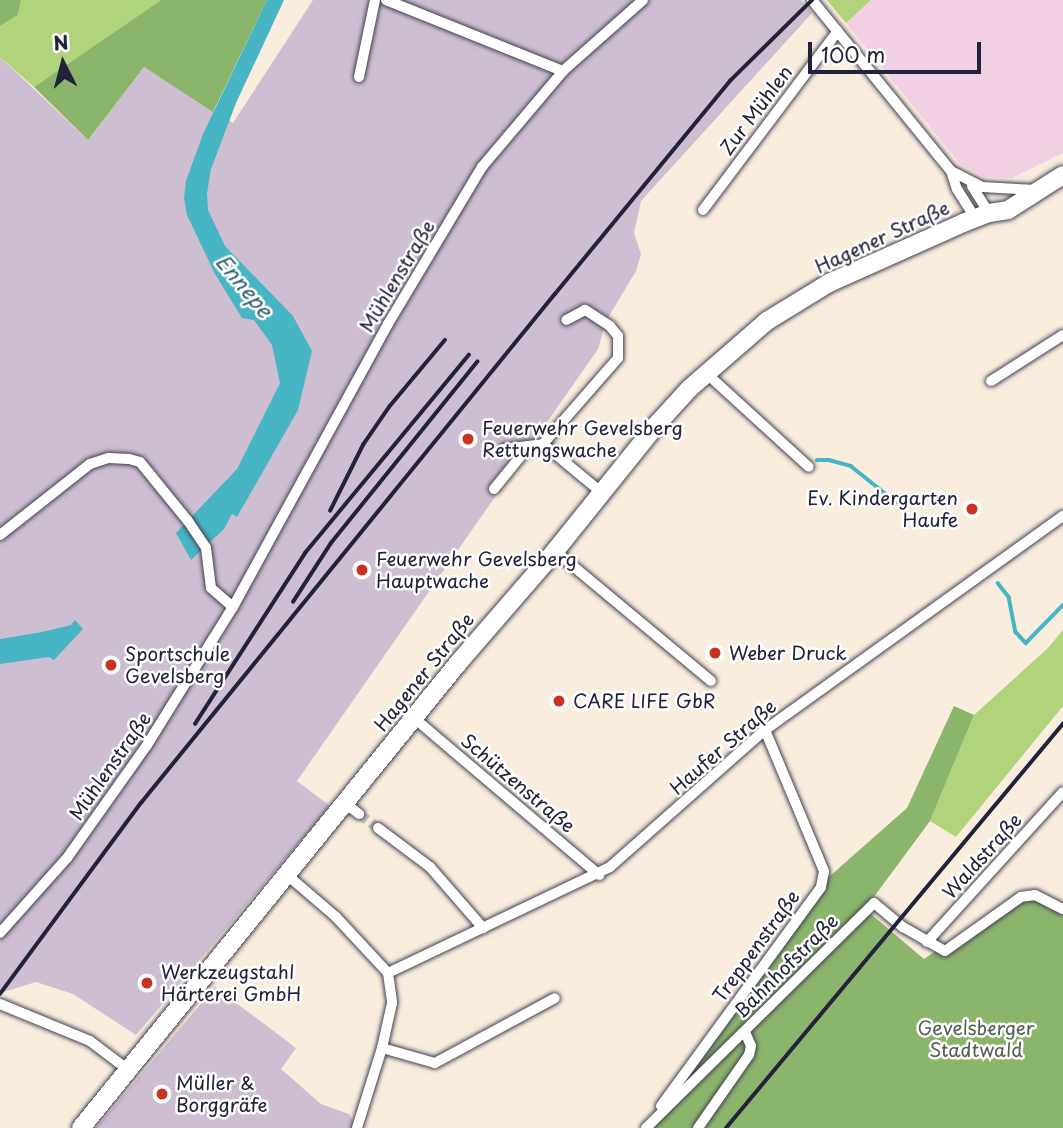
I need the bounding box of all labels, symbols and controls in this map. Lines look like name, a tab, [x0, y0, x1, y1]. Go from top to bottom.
text: N	[52, 27, 70, 57]
north arrow	[28, 28, 98, 98]
scale bar	[811, 28, 984, 72]
text: 100 m	[821, 38, 885, 70]
street label: Zur Mühlen	[715, 61, 797, 159]
street label: Hagener Straße	[811, 196, 953, 278]
street label: Mühlenstraße	[355, 216, 439, 336]
water label: Ennepe	[211, 248, 279, 322]
place label: Feuerwehr Gevelsberg Rettungswache	[482, 417, 682, 461]
marker: Feuerwehr Gevelsberg Rettungswache	[460, 431, 476, 447]
place label: Ev. Kindergarten Haufe	[806, 487, 958, 531]
marker: Ev. Kindergarten Haufe	[964, 501, 980, 517]
place label: Feuerwehr Gevelsberg Hauptwache	[376, 548, 576, 592]
marker: Feuerwehr Gevelsberg Hauptwache	[354, 562, 370, 578]
street label: Hagener Straße	[369, 608, 479, 736]
place label: Weber Druck	[729, 642, 849, 664]
place label: Sportschule Gevelsberg	[125, 643, 230, 687]
marker: Weber Druck	[707, 645, 723, 661]
marker: Sportschule Gevelsberg	[103, 657, 119, 673]
place label: CARE LIFE GbR	[573, 690, 720, 712]
marker: CARE LIFE GbR	[551, 693, 567, 709]
street label: Haufer Straße	[665, 695, 781, 799]
street label: Mühlenstraße	[64, 708, 156, 824]
street label: Schützenstraße	[456, 729, 580, 837]
street label: Waldstraße	[938, 809, 1026, 903]
street label: Treppenstraße	[708, 886, 804, 1006]
street label: Bahnhofstraße	[729, 909, 843, 1023]
place label: Werkzeugstahl Härterei GmbH	[161, 961, 302, 1005]
marker: Werkzeugstahl Härterei GmbH	[139, 975, 155, 991]
park label: Gevelsberger Stadtwald	[917, 1017, 1035, 1061]
place label: Müller & Borggräfe	[176, 1072, 268, 1116]
marker: Müller & Borggräfe	[154, 1086, 170, 1102]

